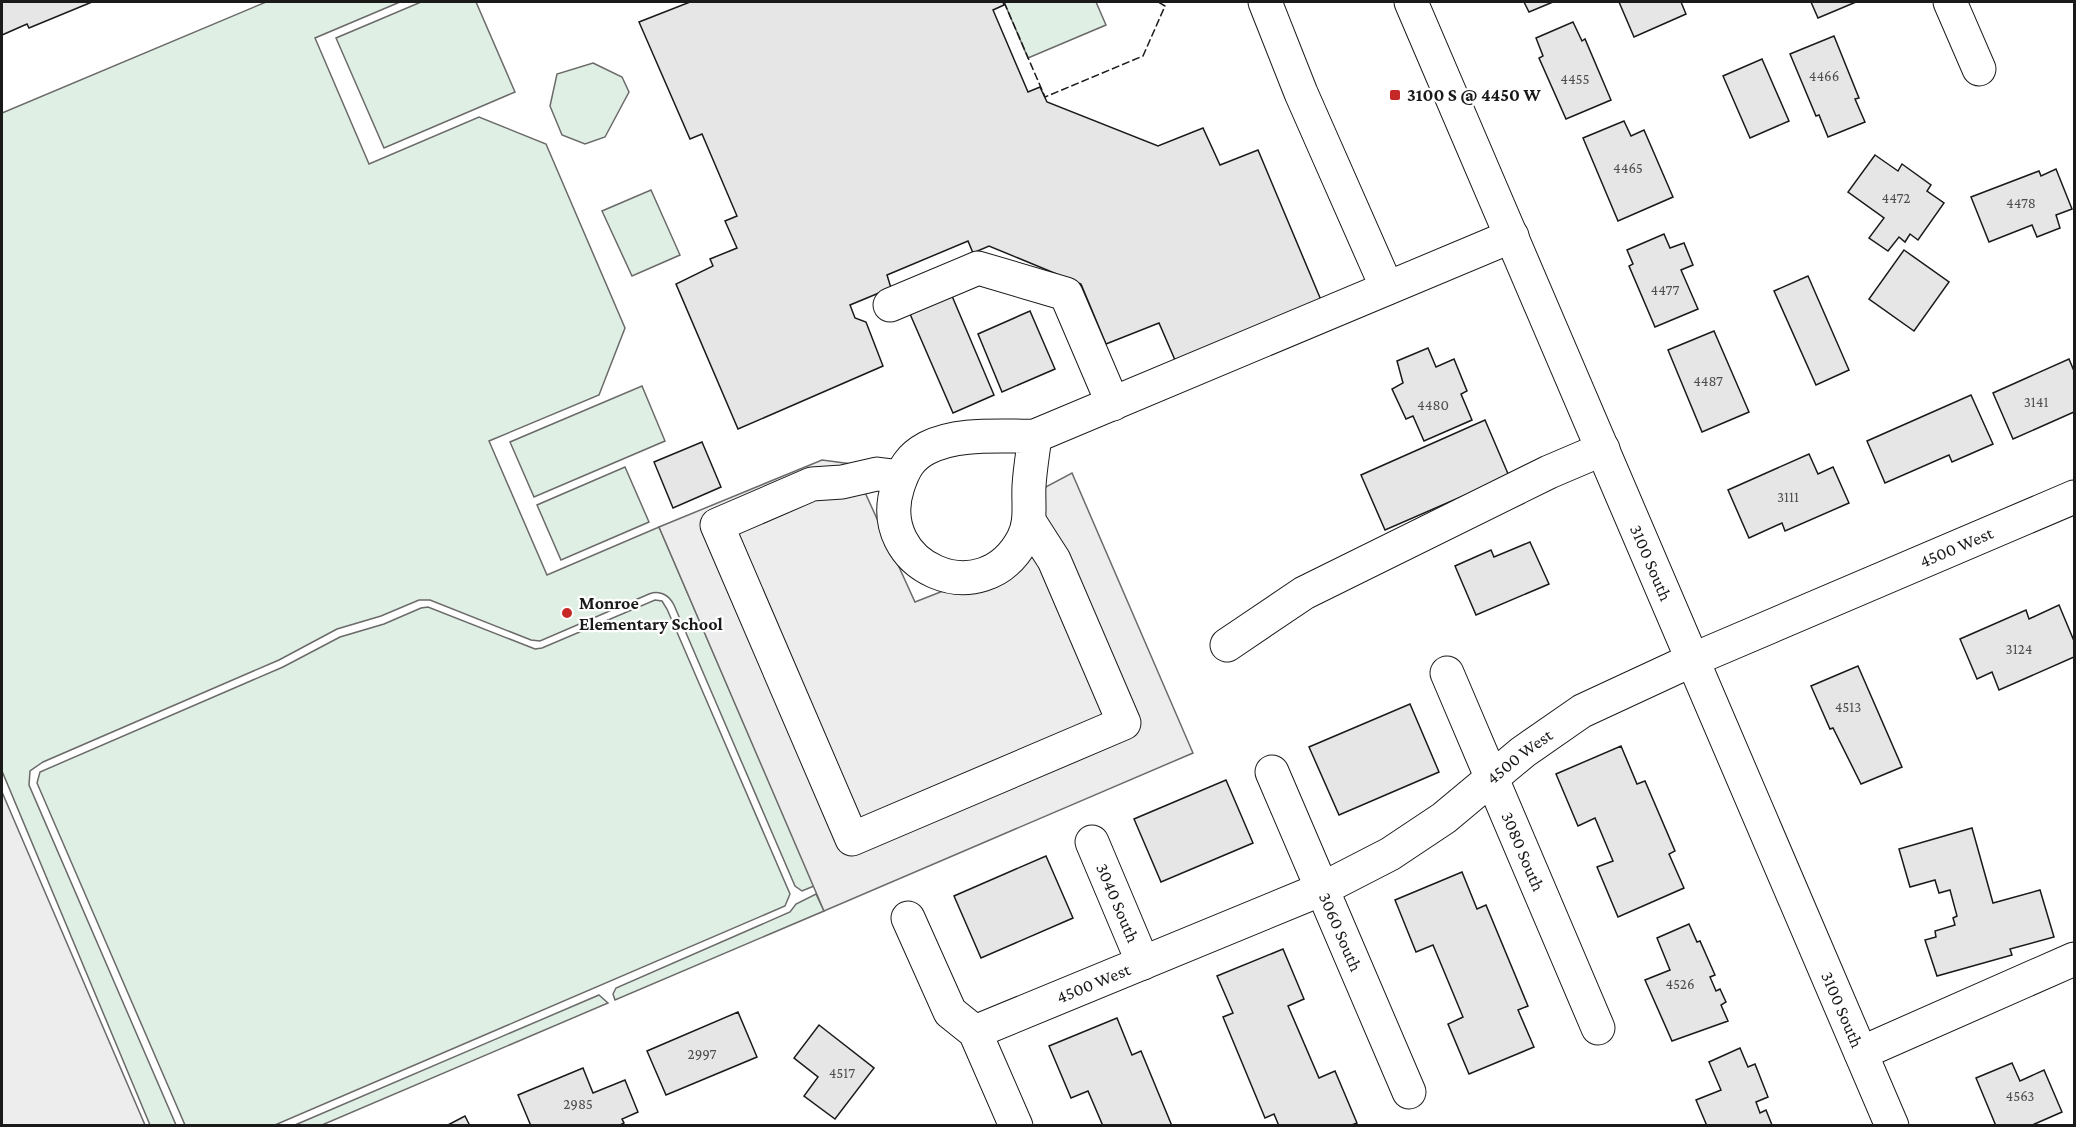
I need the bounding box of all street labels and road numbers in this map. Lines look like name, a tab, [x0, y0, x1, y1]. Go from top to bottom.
street label: 3100 South	[1626, 522, 1676, 604]
street label: 4500 West	[1916, 522, 1997, 572]
street label: 4500 West	[1482, 724, 1557, 788]
street label: 3080 South	[1497, 809, 1549, 895]
street label: 3040 South	[1092, 860, 1143, 946]
street label: 3060 South	[1315, 889, 1366, 975]
street label: 4500 West	[1053, 959, 1134, 1007]
street label: 3100 South	[1817, 969, 1867, 1051]

